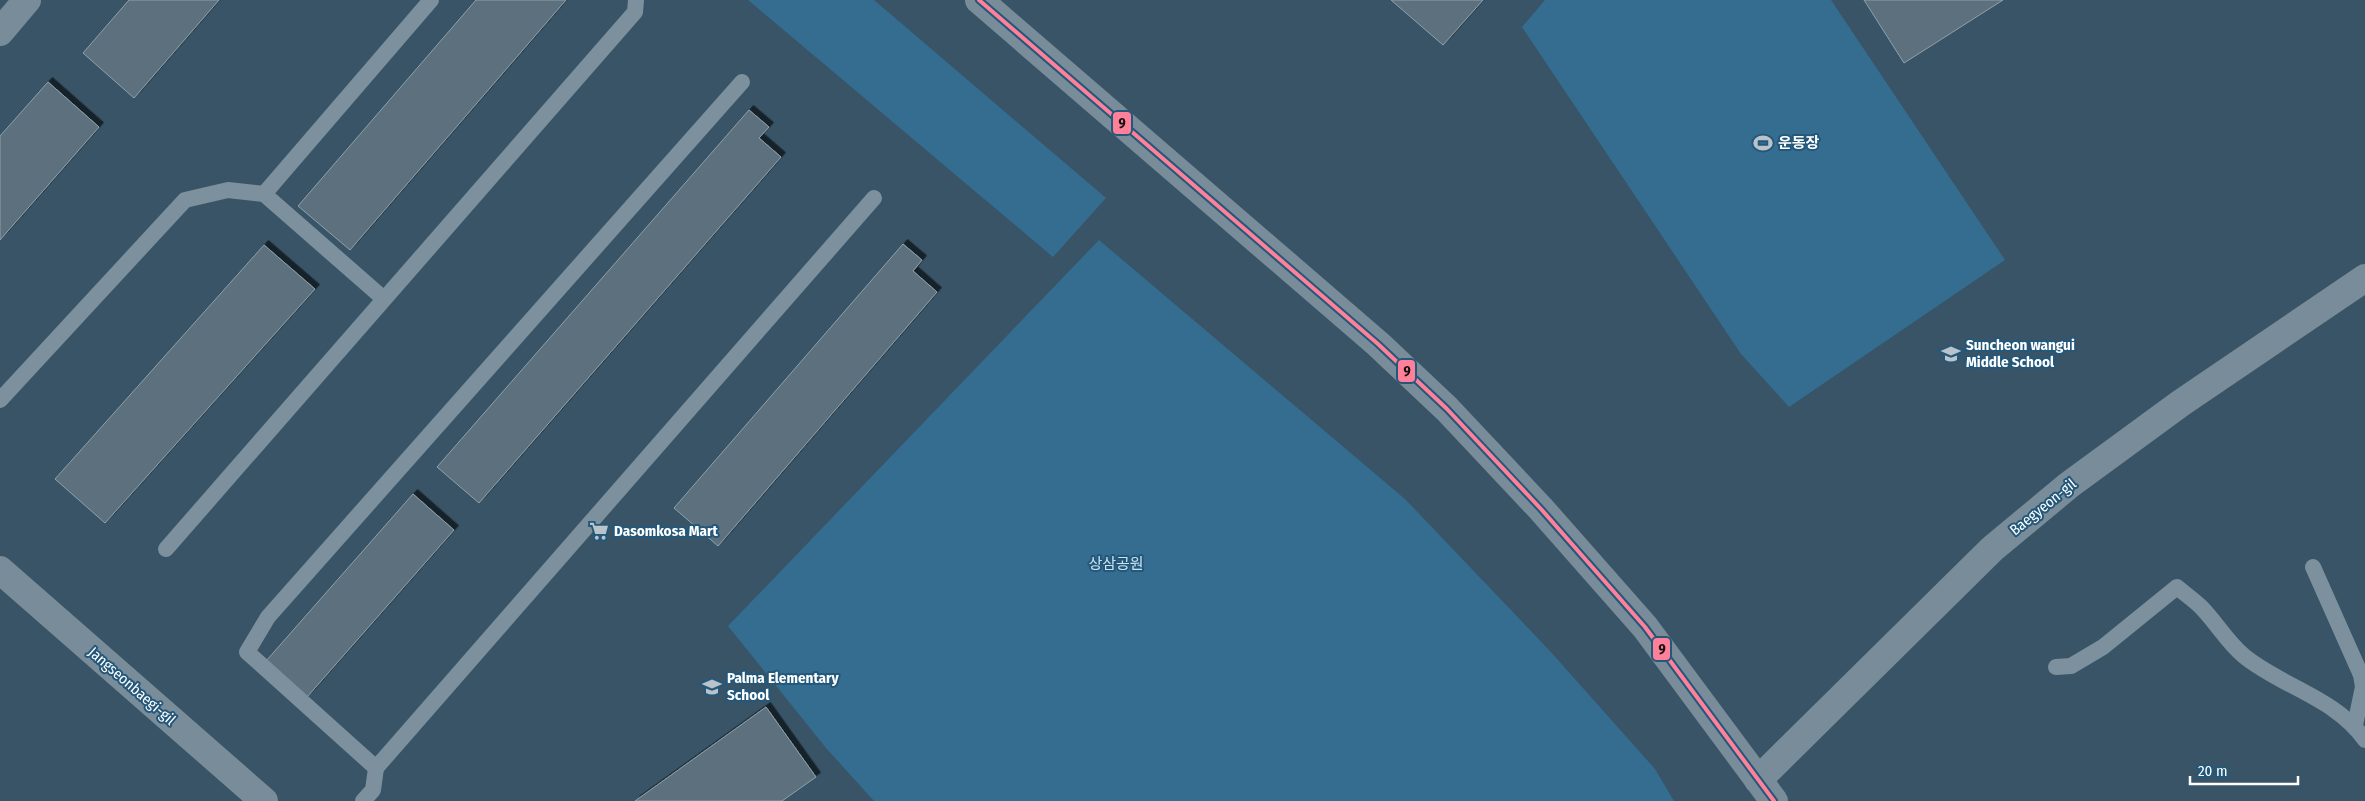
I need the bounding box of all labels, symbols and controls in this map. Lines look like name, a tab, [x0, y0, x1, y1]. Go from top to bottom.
line badge: 9	[1112, 111, 1132, 135]
text: 9	[1118, 115, 1126, 132]
sports icon: 운동장	[1752, 132, 1774, 154]
place label: 운동장	[1778, 134, 1820, 152]
place label: Suncheon wangui Middle School	[1966, 336, 2075, 371]
school or university icon: Suncheon wangui Middle School	[1940, 343, 1962, 365]
line badge: 9	[1397, 359, 1416, 383]
text: 9	[1403, 363, 1411, 380]
street label: Baegyeon-gil	[2006, 475, 2080, 539]
supermarket icon: Dasomkosa Mart	[588, 520, 610, 542]
place label: Dasomkosa Mart	[614, 522, 718, 540]
park label: 상삼공원	[1088, 555, 1144, 573]
line badge: 9	[1652, 637, 1671, 661]
text: 9	[1658, 641, 1666, 658]
street label: Jangseonbaegi-gil	[85, 643, 179, 729]
place label: Palma Elementary School	[727, 669, 839, 704]
school or university icon: Palma Elementary School	[701, 676, 723, 698]
scale bar	[2190, 754, 2298, 786]
text: 20 m	[2198, 762, 2228, 780]

